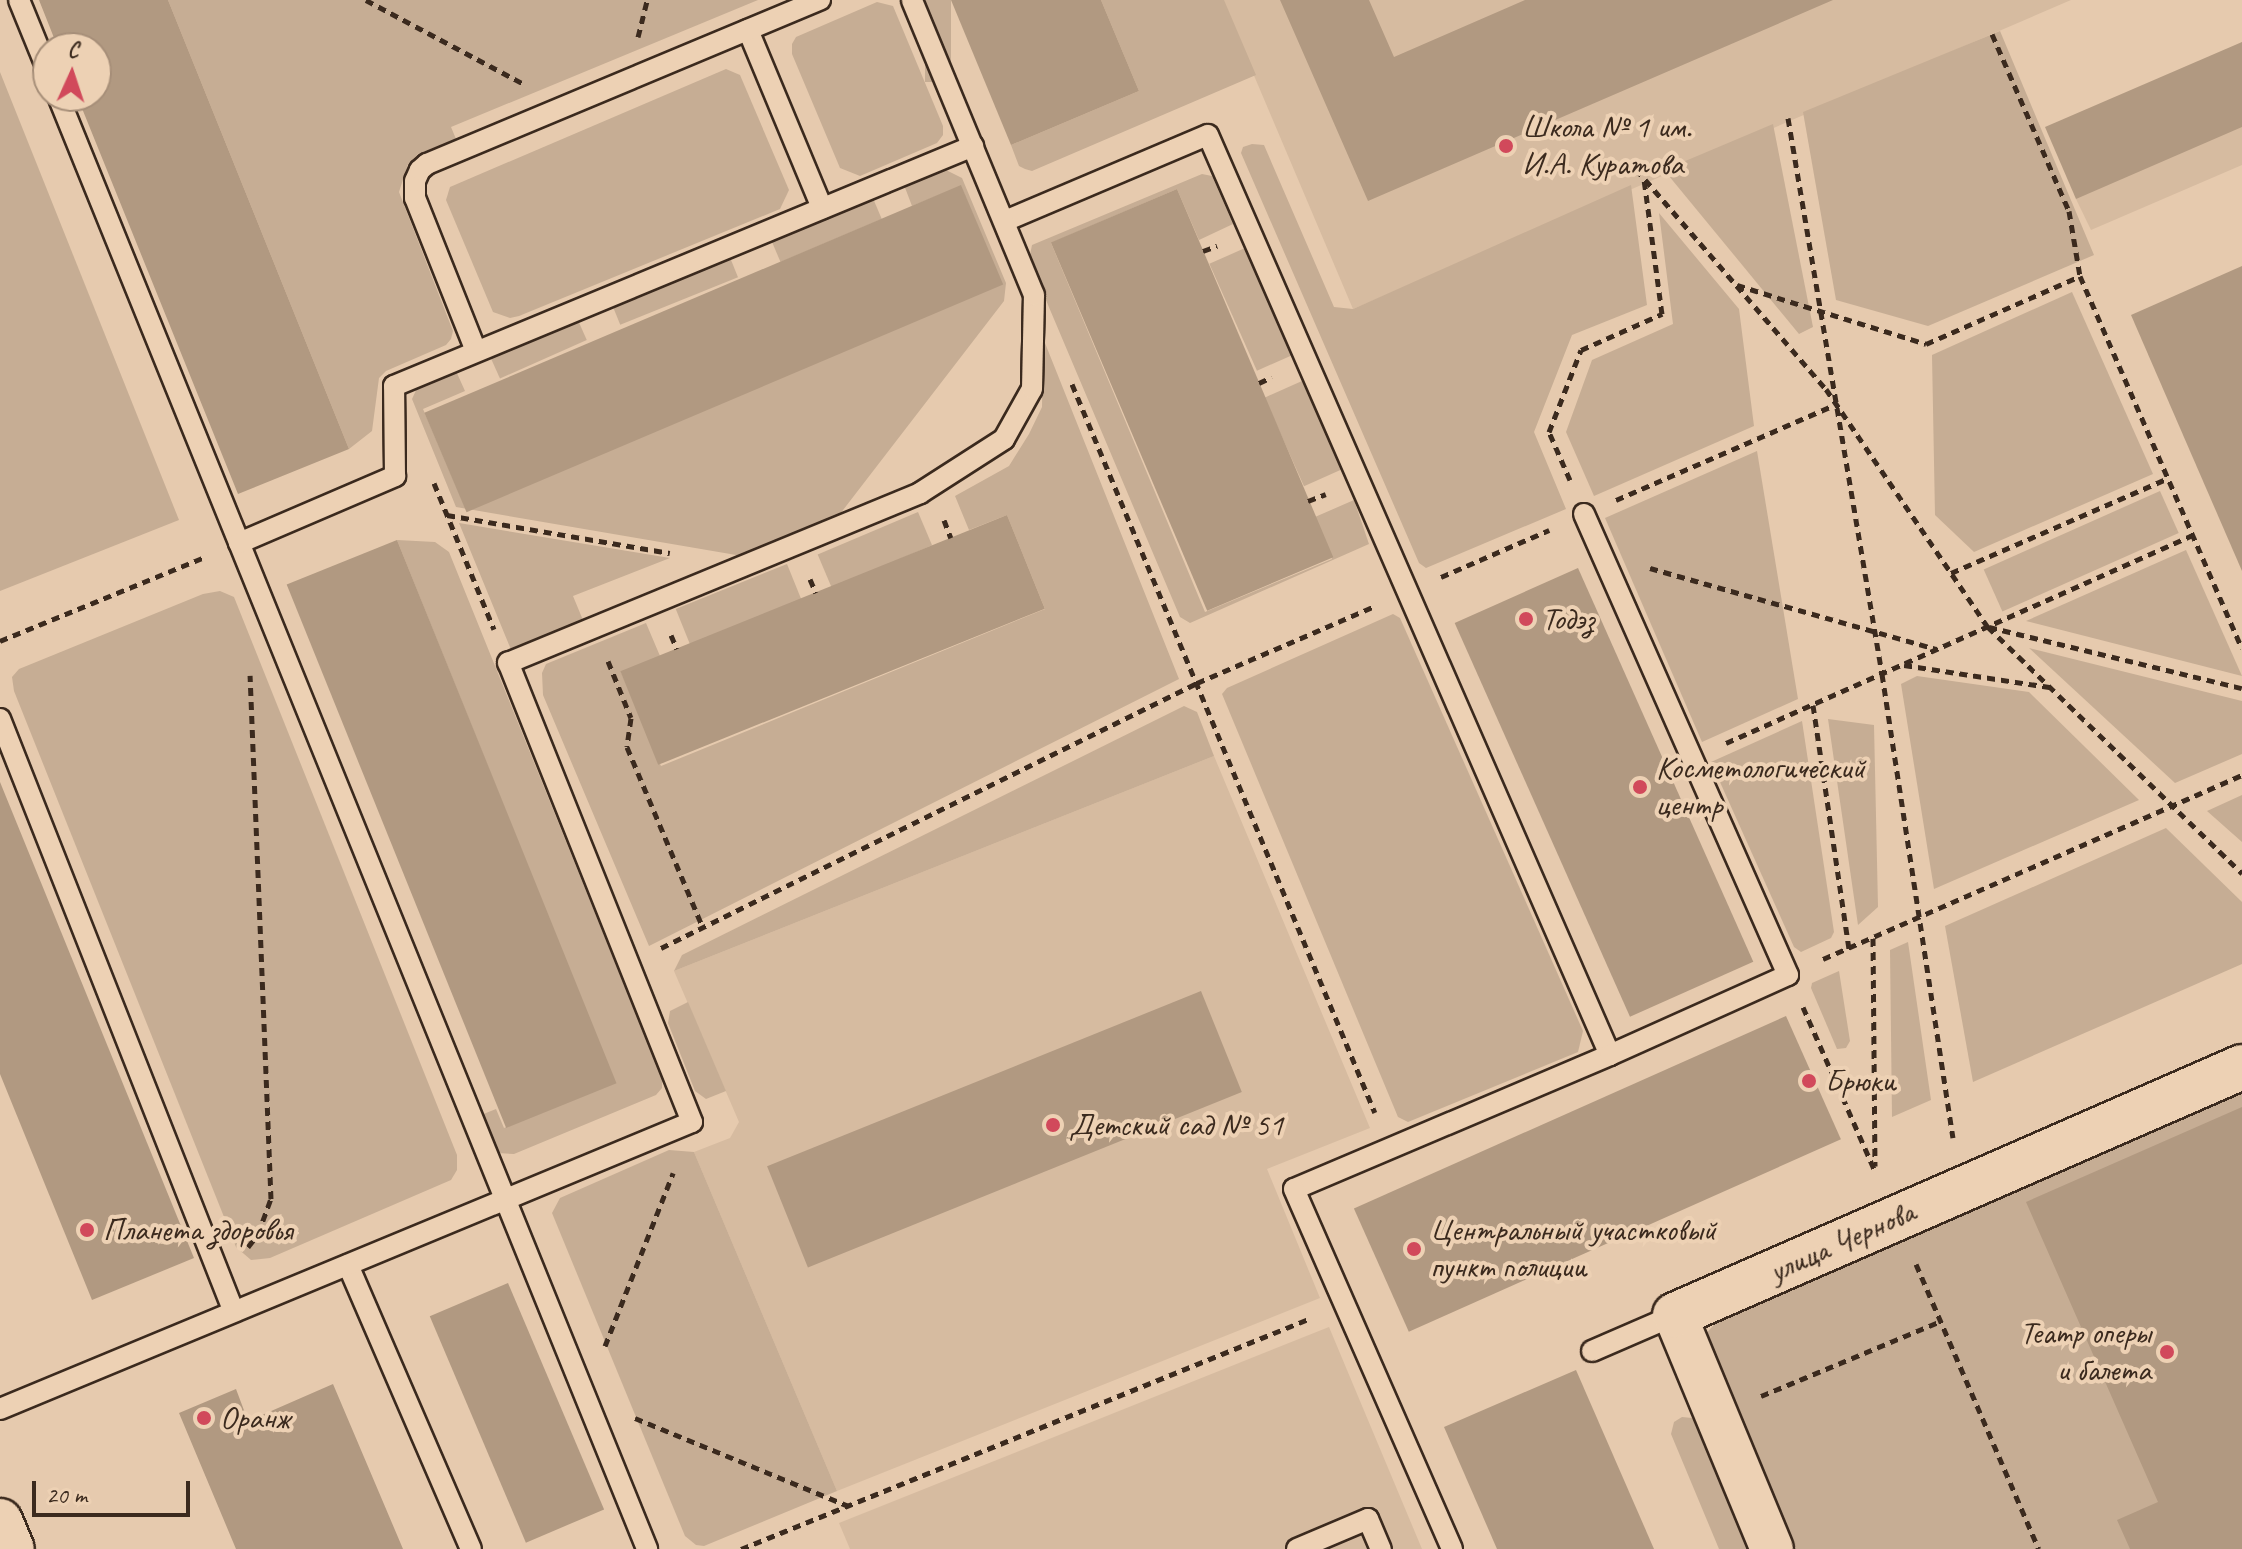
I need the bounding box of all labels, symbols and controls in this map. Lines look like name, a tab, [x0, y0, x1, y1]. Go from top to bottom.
north arrow	[32, 32, 112, 112]
text: С	[67, 36, 79, 64]
place label: Школа № 1 им. И.А. Куратова	[1522, 109, 1692, 184]
marker: Школа № 1 им. И.А. Куратова	[1497, 137, 1515, 155]
place label: Тодэз	[1542, 600, 1594, 638]
marker: Тодэз	[1517, 610, 1535, 628]
place label: Косметологический центр	[1656, 750, 1865, 825]
marker: Косметологический центр	[1631, 778, 1649, 796]
place label: Брюки	[1825, 1062, 1895, 1100]
marker: Брюки	[1800, 1072, 1818, 1090]
place label: Детский сад № 51	[1069, 1106, 1283, 1144]
marker: Детский сад № 51	[1044, 1116, 1062, 1134]
street label: улица Чернова	[1763, 1193, 1921, 1291]
place label: Планета здоровья	[103, 1211, 293, 1249]
place label: Центральный участковый пункт полиции	[1430, 1212, 1716, 1287]
marker: Планета здоровья	[78, 1221, 96, 1239]
marker: Центральный участковый пункт полиции	[1405, 1240, 1423, 1258]
place label: Театр оперы и балета	[2018, 1315, 2151, 1390]
marker: Театр оперы и балета	[2158, 1343, 2176, 1361]
place label: Оранж	[220, 1399, 290, 1437]
marker: Оранж	[195, 1409, 213, 1427]
scale bar	[36, 1465, 194, 1515]
text: 20 m	[46, 1480, 87, 1510]

